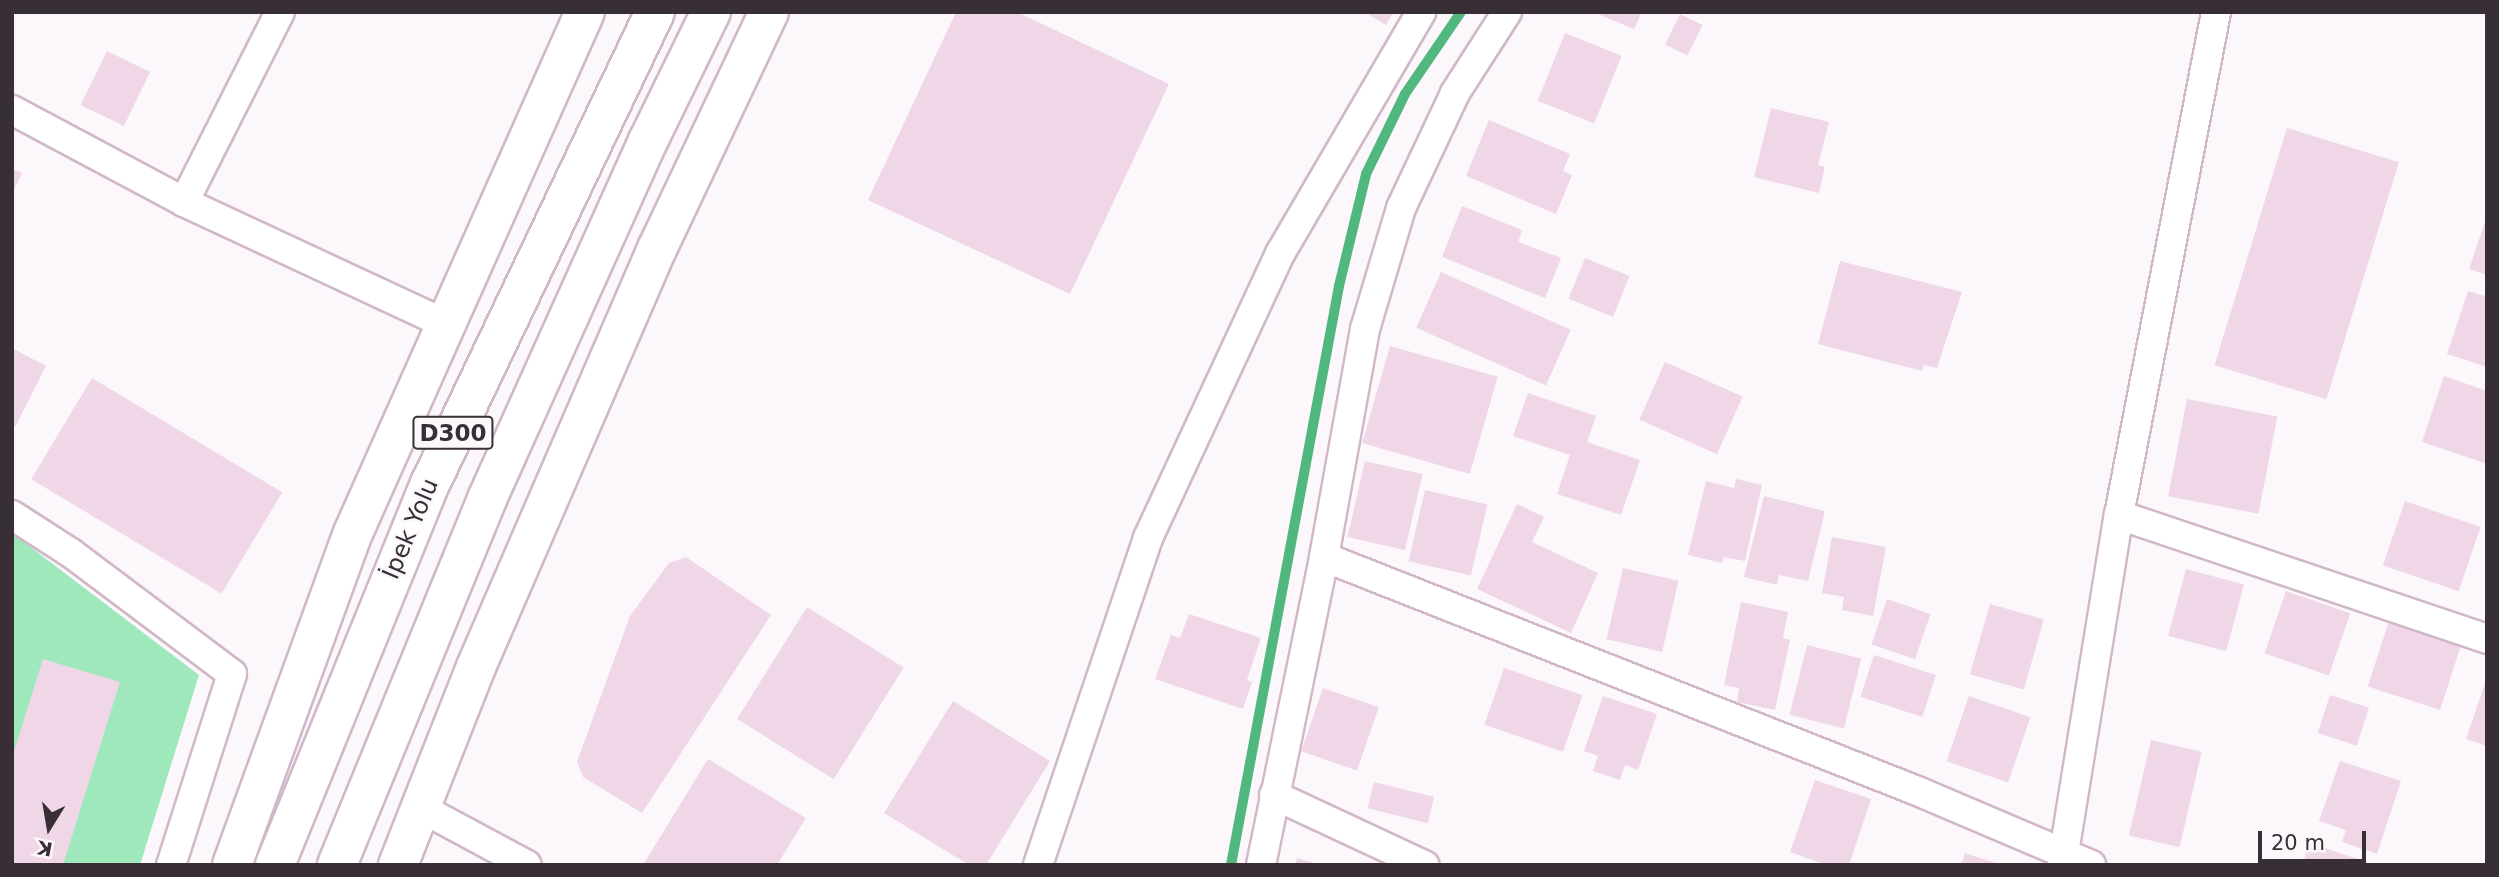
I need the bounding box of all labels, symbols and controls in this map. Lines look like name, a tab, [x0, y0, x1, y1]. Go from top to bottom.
road number: D300	[411, 414, 495, 452]
street label: İpek Yolu	[377, 474, 445, 584]
north arrow	[14, 793, 84, 863]
scale bar	[2261, 818, 2370, 862]
text: 20 m	[2271, 831, 2325, 855]
text: K	[36, 836, 54, 861]

